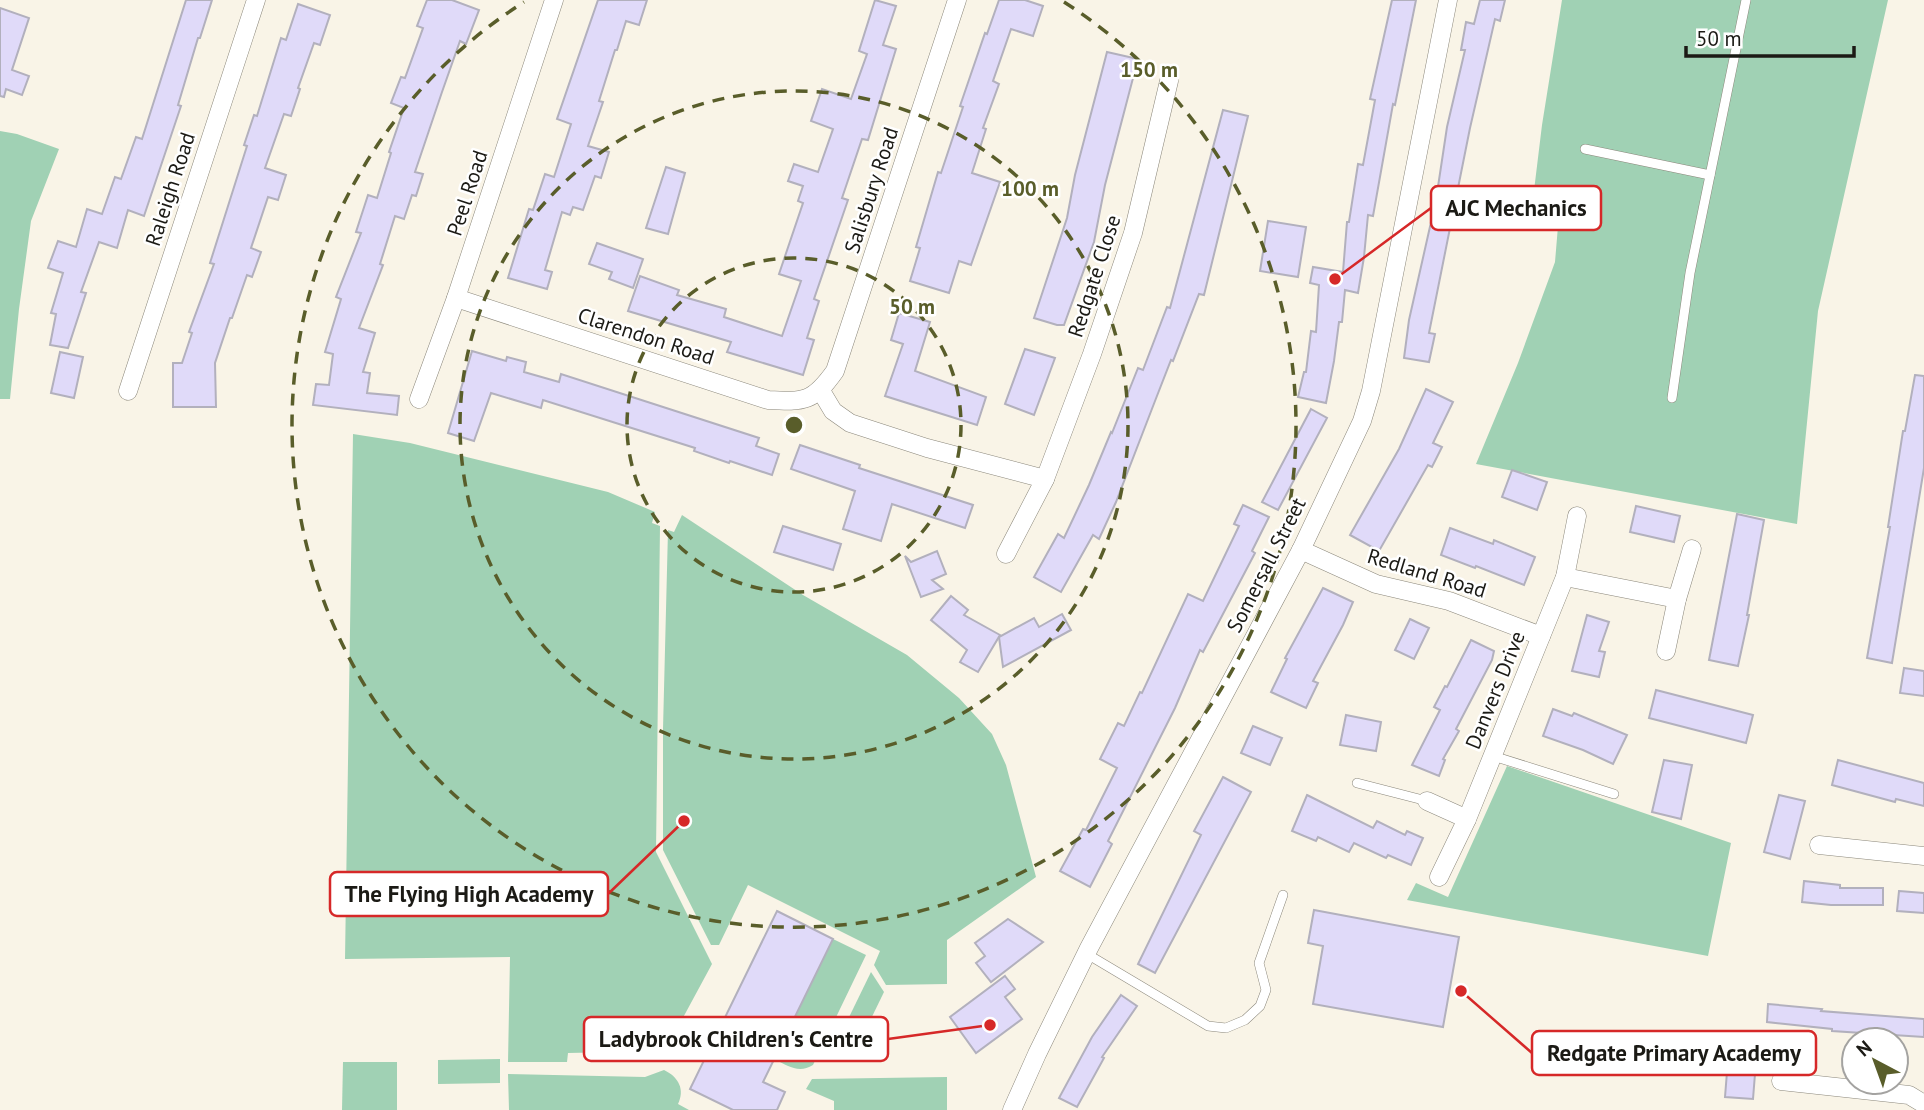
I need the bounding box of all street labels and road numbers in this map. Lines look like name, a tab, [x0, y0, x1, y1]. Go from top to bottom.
street label: Salisbury Road	[838, 124, 904, 256]
street label: Raleigh Road	[139, 129, 201, 249]
street label: Peel Road	[441, 147, 493, 239]
street label: Redgate Close	[1062, 211, 1126, 341]
street label: Clarendon Road	[574, 301, 718, 371]
street label: Somersall Street	[1220, 493, 1312, 637]
street label: Redland Road	[1364, 542, 1490, 604]
street label: Danvers Drive	[1459, 627, 1531, 753]

